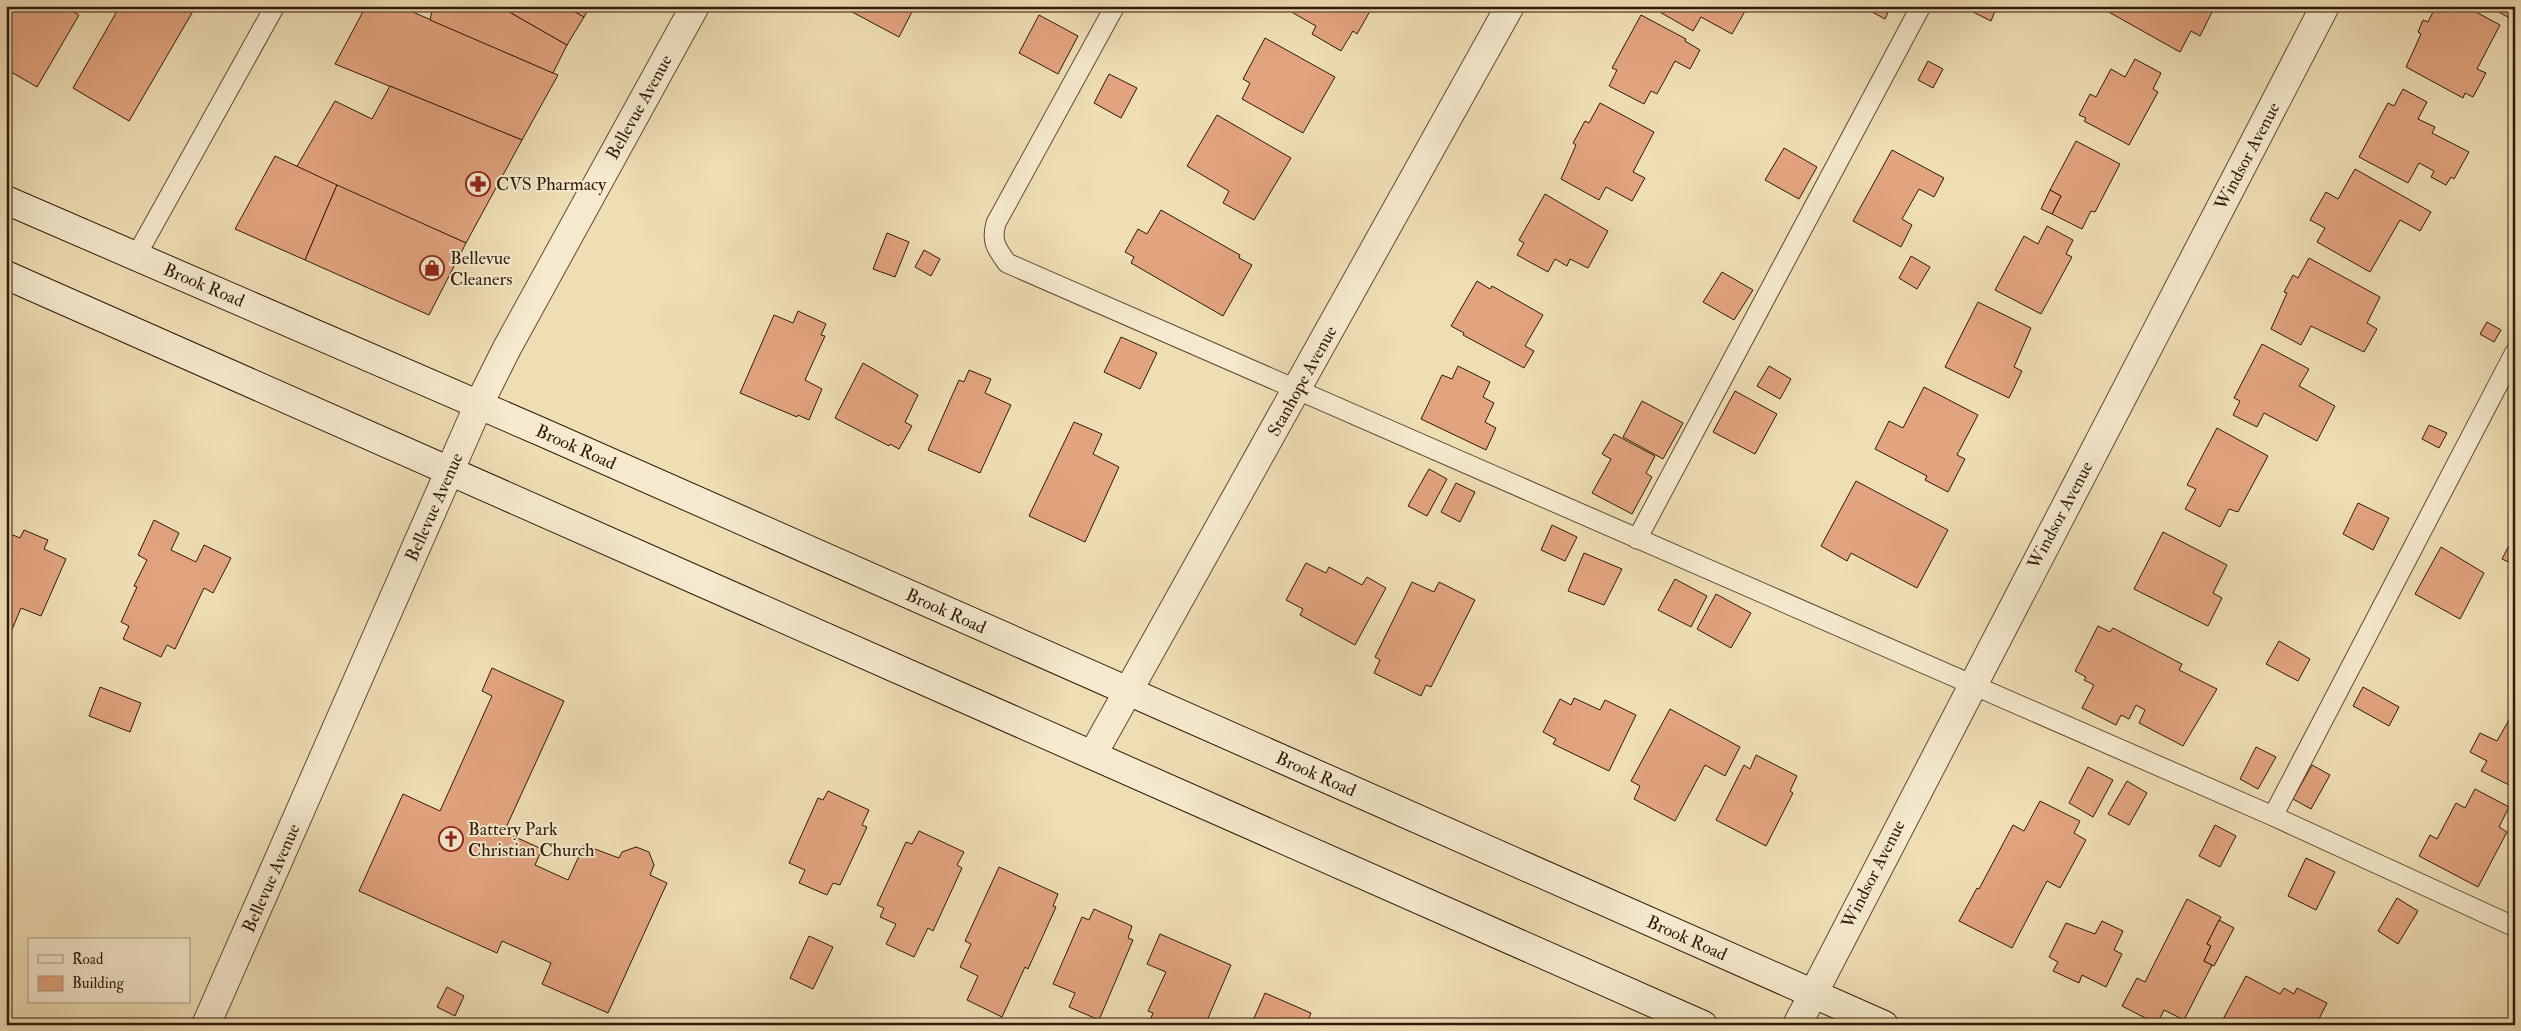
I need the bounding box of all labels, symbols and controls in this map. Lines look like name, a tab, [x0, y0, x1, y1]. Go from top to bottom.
street label: Bellevue Avenue	[601, 50, 678, 164]
street label: Windsor Avenue	[2209, 98, 2286, 215]
pharmacy icon: CVS Pharmacy	[465, 171, 491, 197]
place label: CVS Pharmacy	[496, 173, 607, 196]
place label: Bellevue Cleaners	[450, 247, 512, 291]
shop icon: Bellevue Cleaners	[419, 255, 445, 281]
street label: Brook Road	[160, 258, 248, 313]
street label: Stanhope Avenue	[1263, 321, 1343, 441]
street label: Brook Road	[532, 420, 620, 475]
street label: Bellevue Avenue	[400, 449, 469, 565]
street label: Windsor Avenue	[2022, 457, 2099, 574]
street label: Brook Road	[902, 584, 990, 639]
street label: Brook Road	[1272, 747, 1360, 802]
street label: Windsor Avenue	[1836, 816, 1911, 933]
place label: Battery Park Christian Church	[468, 818, 595, 862]
street label: Bellevue Avenue	[237, 820, 306, 936]
church icon: Battery Park Christian Church	[438, 826, 464, 852]
street label: Brook Road	[1643, 911, 1731, 966]
legend	[28, 938, 190, 1004]
text: Road	[72, 950, 104, 969]
text: Building	[72, 974, 124, 993]

